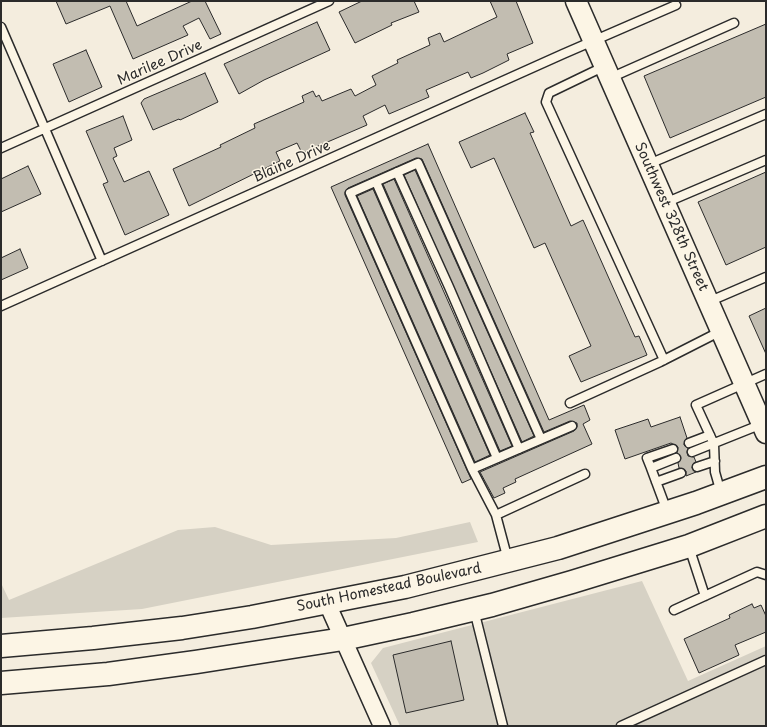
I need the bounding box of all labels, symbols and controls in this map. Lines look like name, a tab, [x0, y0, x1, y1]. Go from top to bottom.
street label: Marilee Drive	[115, 37, 205, 89]
street label: Blaine Drive	[251, 138, 333, 186]
street label: Southwest 328th Street	[631, 140, 711, 294]
street label: South Homestead Boulevard	[295, 560, 483, 616]

